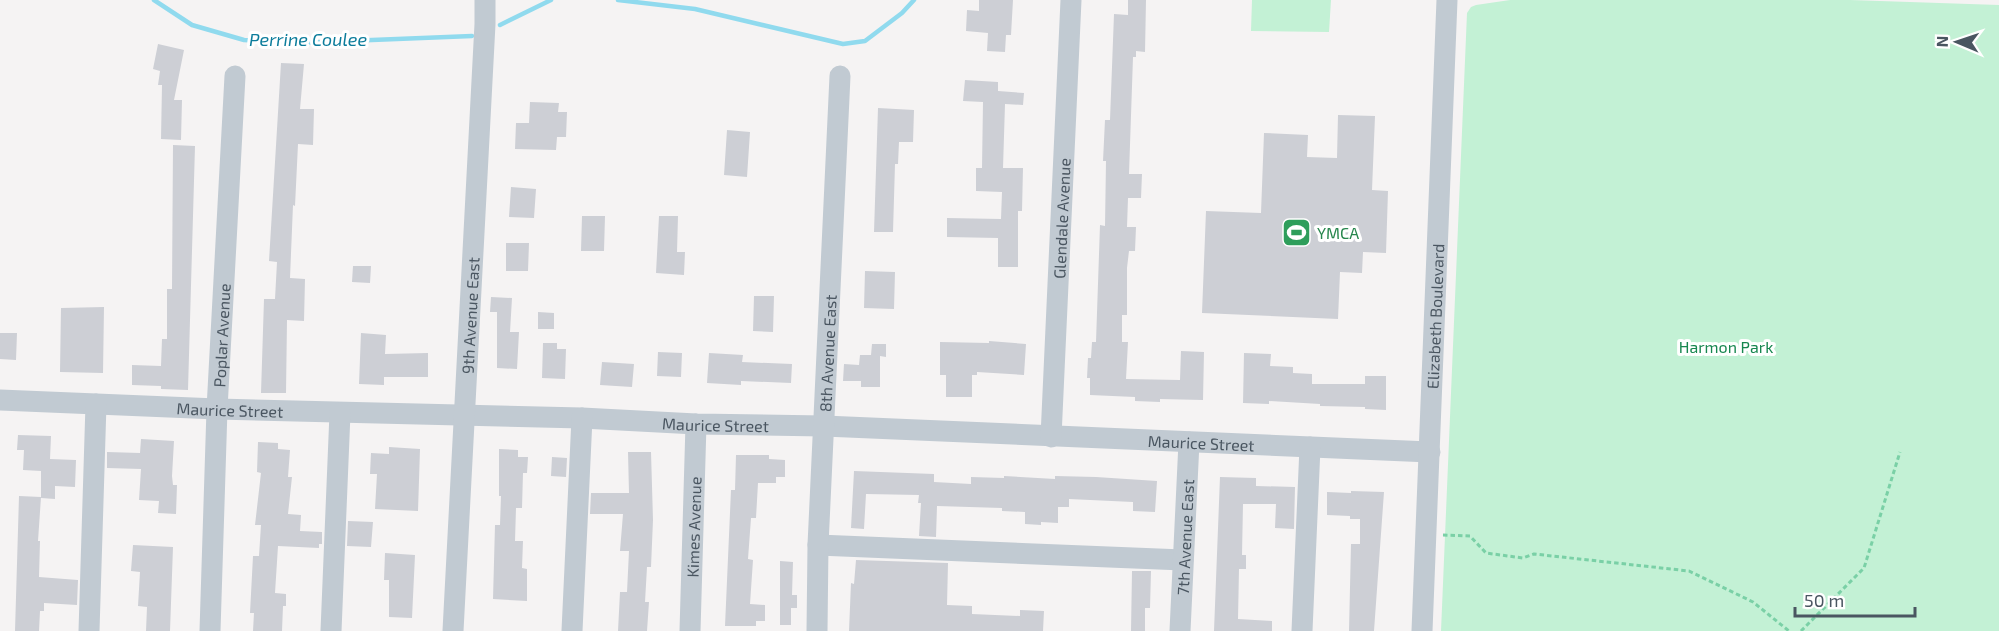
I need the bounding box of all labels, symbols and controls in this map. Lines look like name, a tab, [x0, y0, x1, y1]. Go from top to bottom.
north arrow	[1927, 12, 1987, 72]
water label: Perrine Coulee	[249, 28, 367, 50]
text: N	[1932, 35, 1951, 48]
street label: Glendale Avenue	[1049, 157, 1073, 279]
sports icon: YMCA	[1280, 216, 1312, 248]
place label: YMCA	[1317, 223, 1359, 242]
street label: Elizabeth Boulevard	[1422, 243, 1447, 389]
street label: 9th Avenue East	[457, 257, 482, 374]
street label: Poplar Avenue	[209, 283, 233, 388]
street label: 8th Avenue East	[815, 294, 839, 412]
park label: Harmon Park	[1679, 337, 1773, 356]
street label: Maurice Street	[176, 398, 283, 420]
street label: Maurice Street	[662, 413, 769, 435]
street label: Maurice Street	[1147, 430, 1255, 454]
street label: Kimes Avenue	[682, 476, 704, 578]
street label: 7th Avenue East	[1172, 479, 1197, 596]
scale bar	[1795, 580, 1915, 618]
text: 50 m	[1804, 589, 1844, 611]

